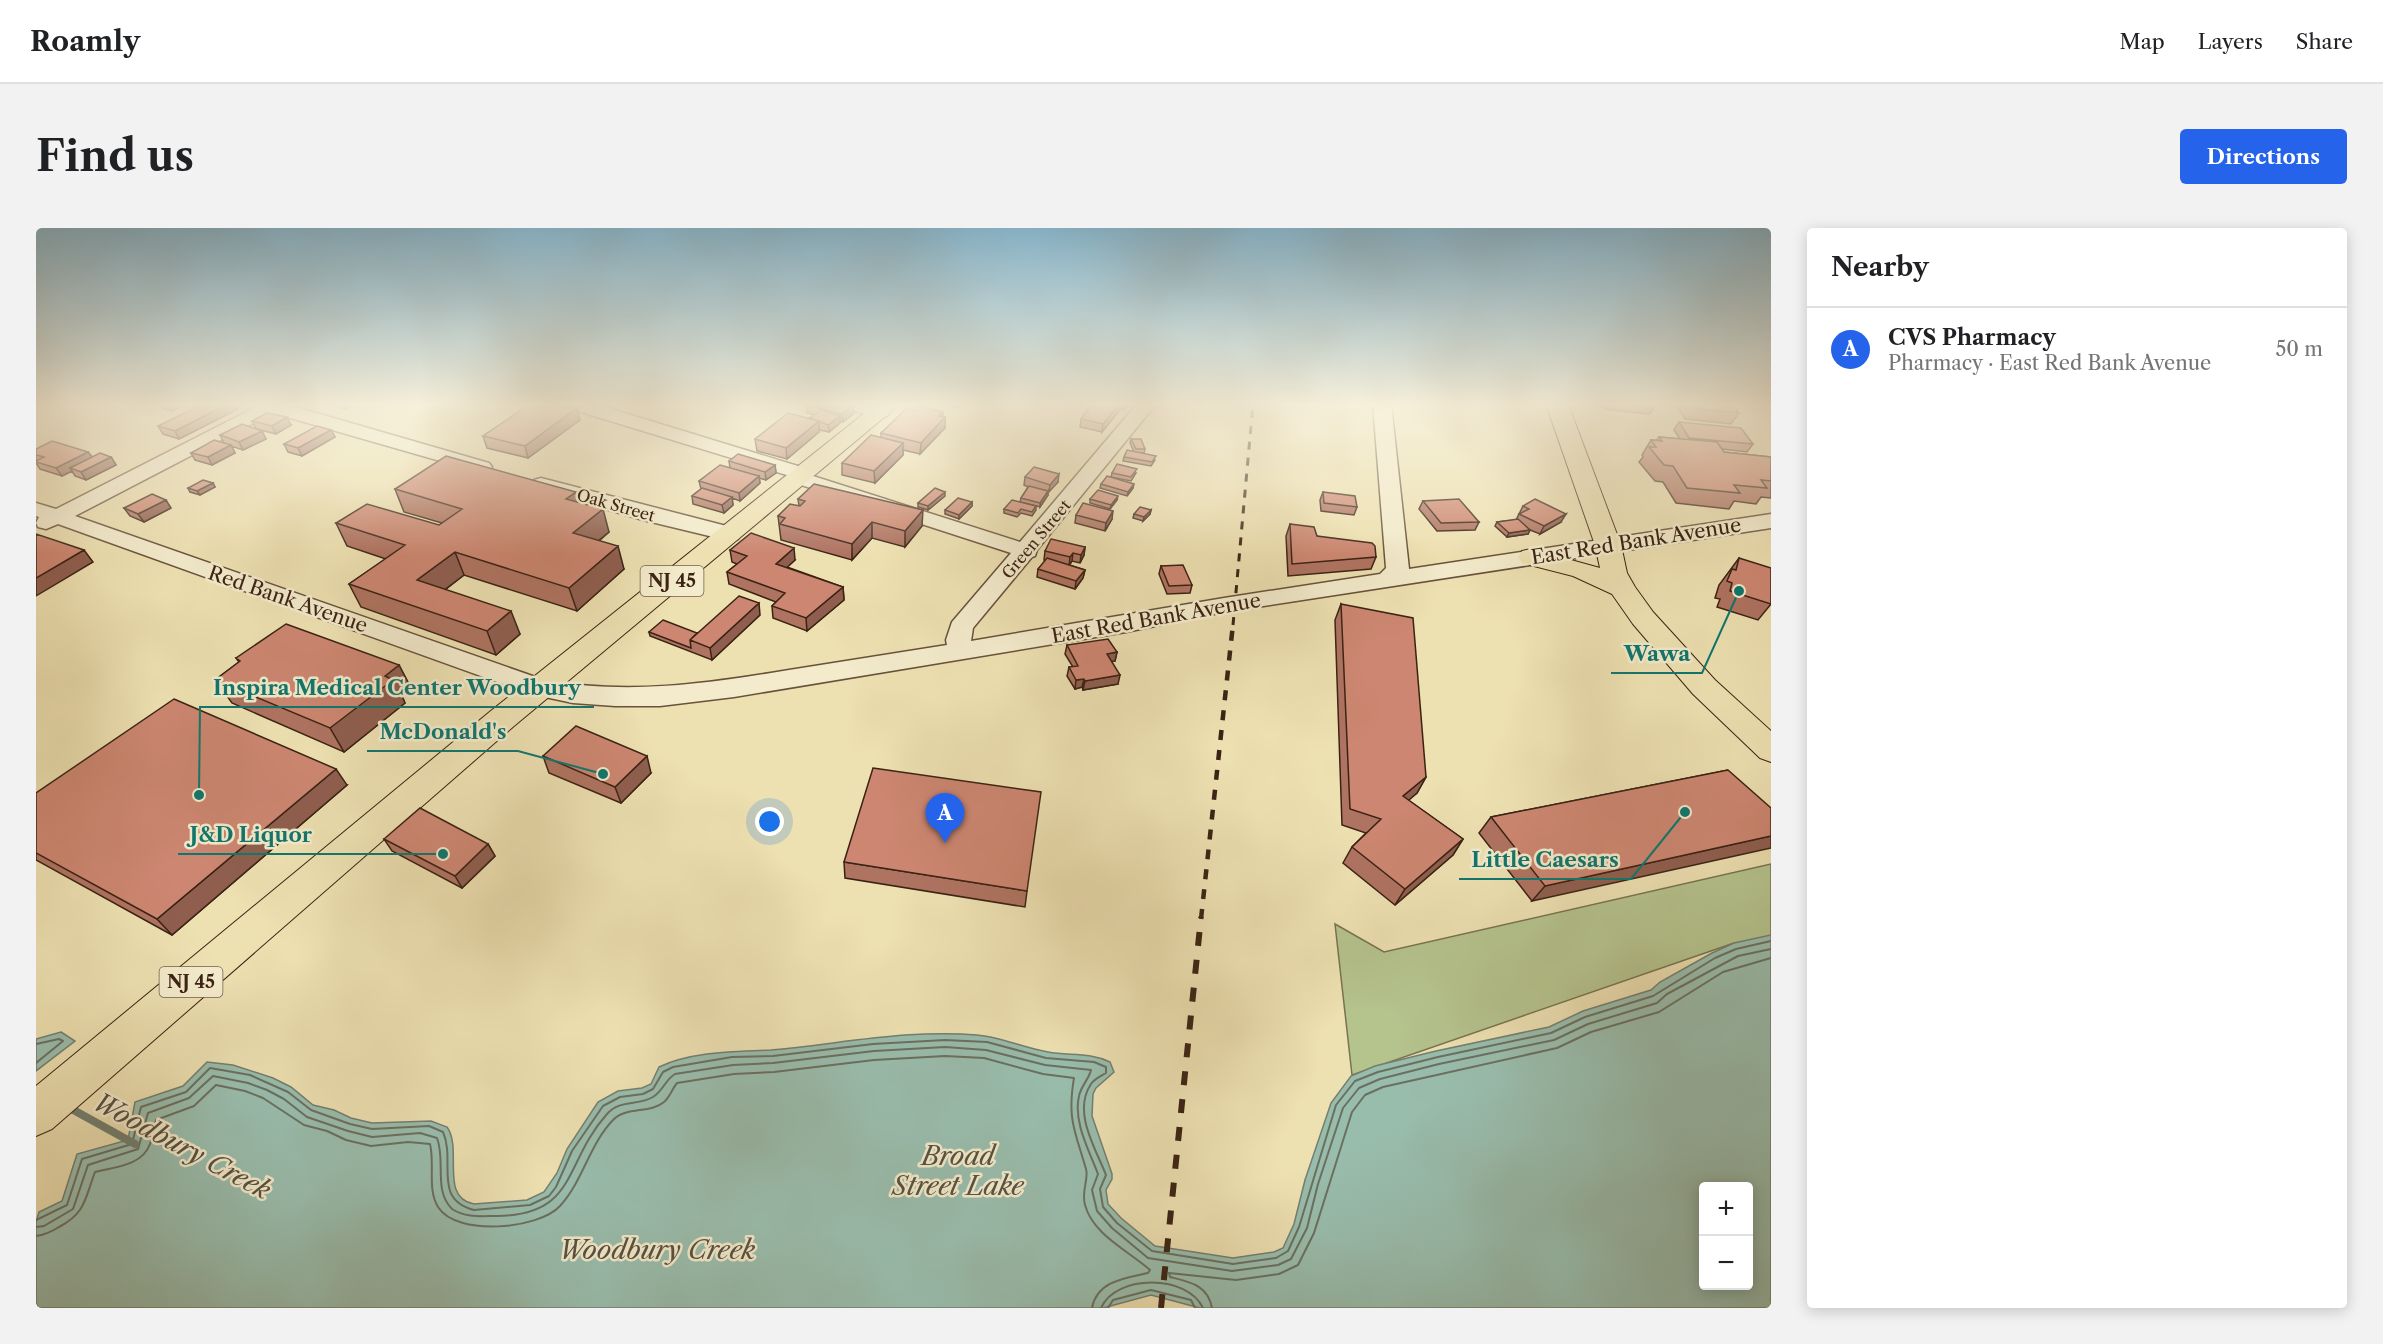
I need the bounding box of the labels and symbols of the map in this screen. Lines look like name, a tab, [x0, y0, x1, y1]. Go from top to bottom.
street label: Oak Street	[575, 484, 658, 526]
street label: Green Street	[997, 495, 1075, 583]
street label: East Red Bank Avenue	[1529, 513, 1743, 569]
street label: Red Bank Avenue	[205, 560, 371, 638]
road number: NJ 45	[640, 566, 704, 596]
street label: East Red Bank Avenue	[1049, 588, 1263, 648]
callout: Wawa	[1611, 634, 1702, 673]
text: Wawa	[1623, 641, 1691, 666]
callout: Inspira Medical Center Woodbury	[200, 668, 594, 707]
text: Inspira Medical Center Woodbury	[213, 675, 582, 700]
callout: McDonald's	[367, 712, 518, 751]
text: McDonald's	[380, 719, 506, 744]
pin: A	[926, 794, 964, 843]
your location	[755, 807, 784, 836]
callout: J&D Liquor	[178, 815, 324, 854]
text: J&D Liquor	[186, 822, 313, 847]
callout: Little Caesars	[1459, 840, 1631, 879]
text: Little Caesars	[1471, 847, 1619, 872]
road number: NJ 45	[160, 967, 222, 997]
water label: Woodbury Creek	[88, 1086, 277, 1206]
water label: Broad Street Lake	[890, 1140, 1025, 1202]
water label: Woodbury Creek	[559, 1234, 756, 1266]

